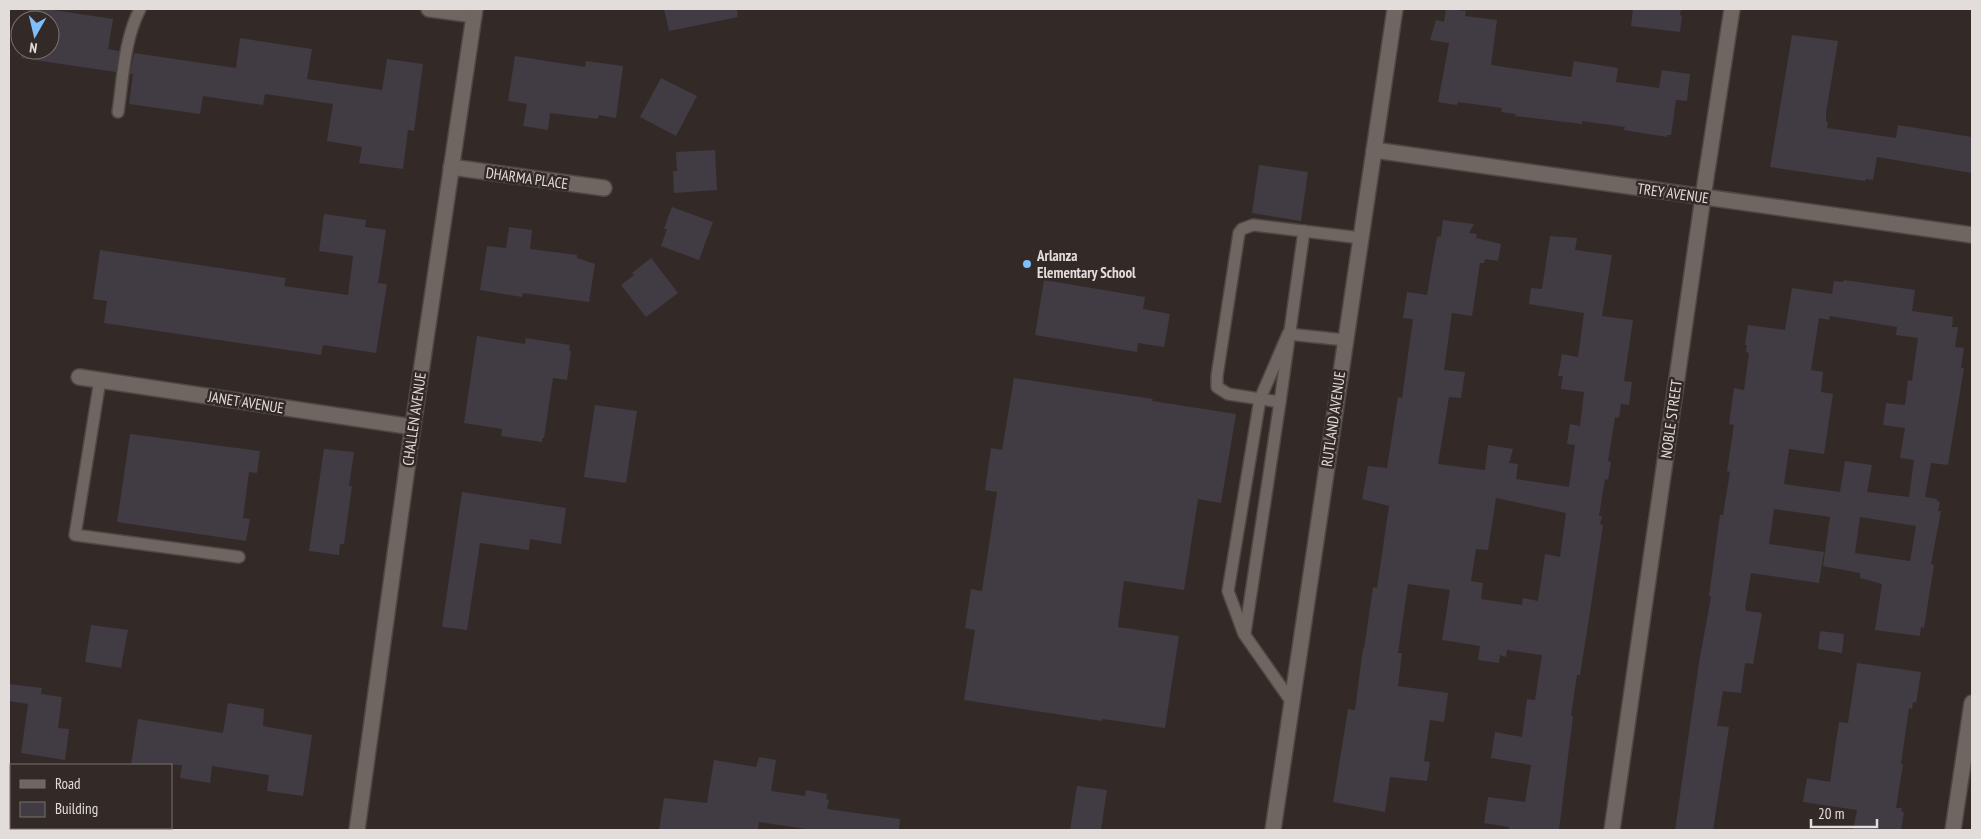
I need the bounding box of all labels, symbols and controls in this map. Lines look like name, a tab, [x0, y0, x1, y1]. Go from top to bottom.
north arrow	[10, 10, 60, 60]
text: N	[28, 38, 38, 57]
street label: DHARMA PLACE	[485, 163, 569, 193]
street label: TREY AVENUE	[1636, 179, 1710, 207]
place label: Arlanza Elementary School	[1036, 246, 1136, 282]
marker: Arlanza Elementary School	[1021, 258, 1033, 270]
street label: RUTLAND AVENUE	[1317, 370, 1349, 468]
street label: CHALLEN AVENUE	[398, 371, 430, 467]
street label: NOBLE STREET	[1656, 378, 1686, 459]
street label: JANET AVENUE	[206, 386, 285, 417]
legend	[10, 764, 172, 829]
text: Road	[55, 774, 81, 793]
scale bar	[1811, 796, 1877, 828]
text: Building	[55, 799, 98, 818]
text: 20 m	[1818, 804, 1844, 823]

